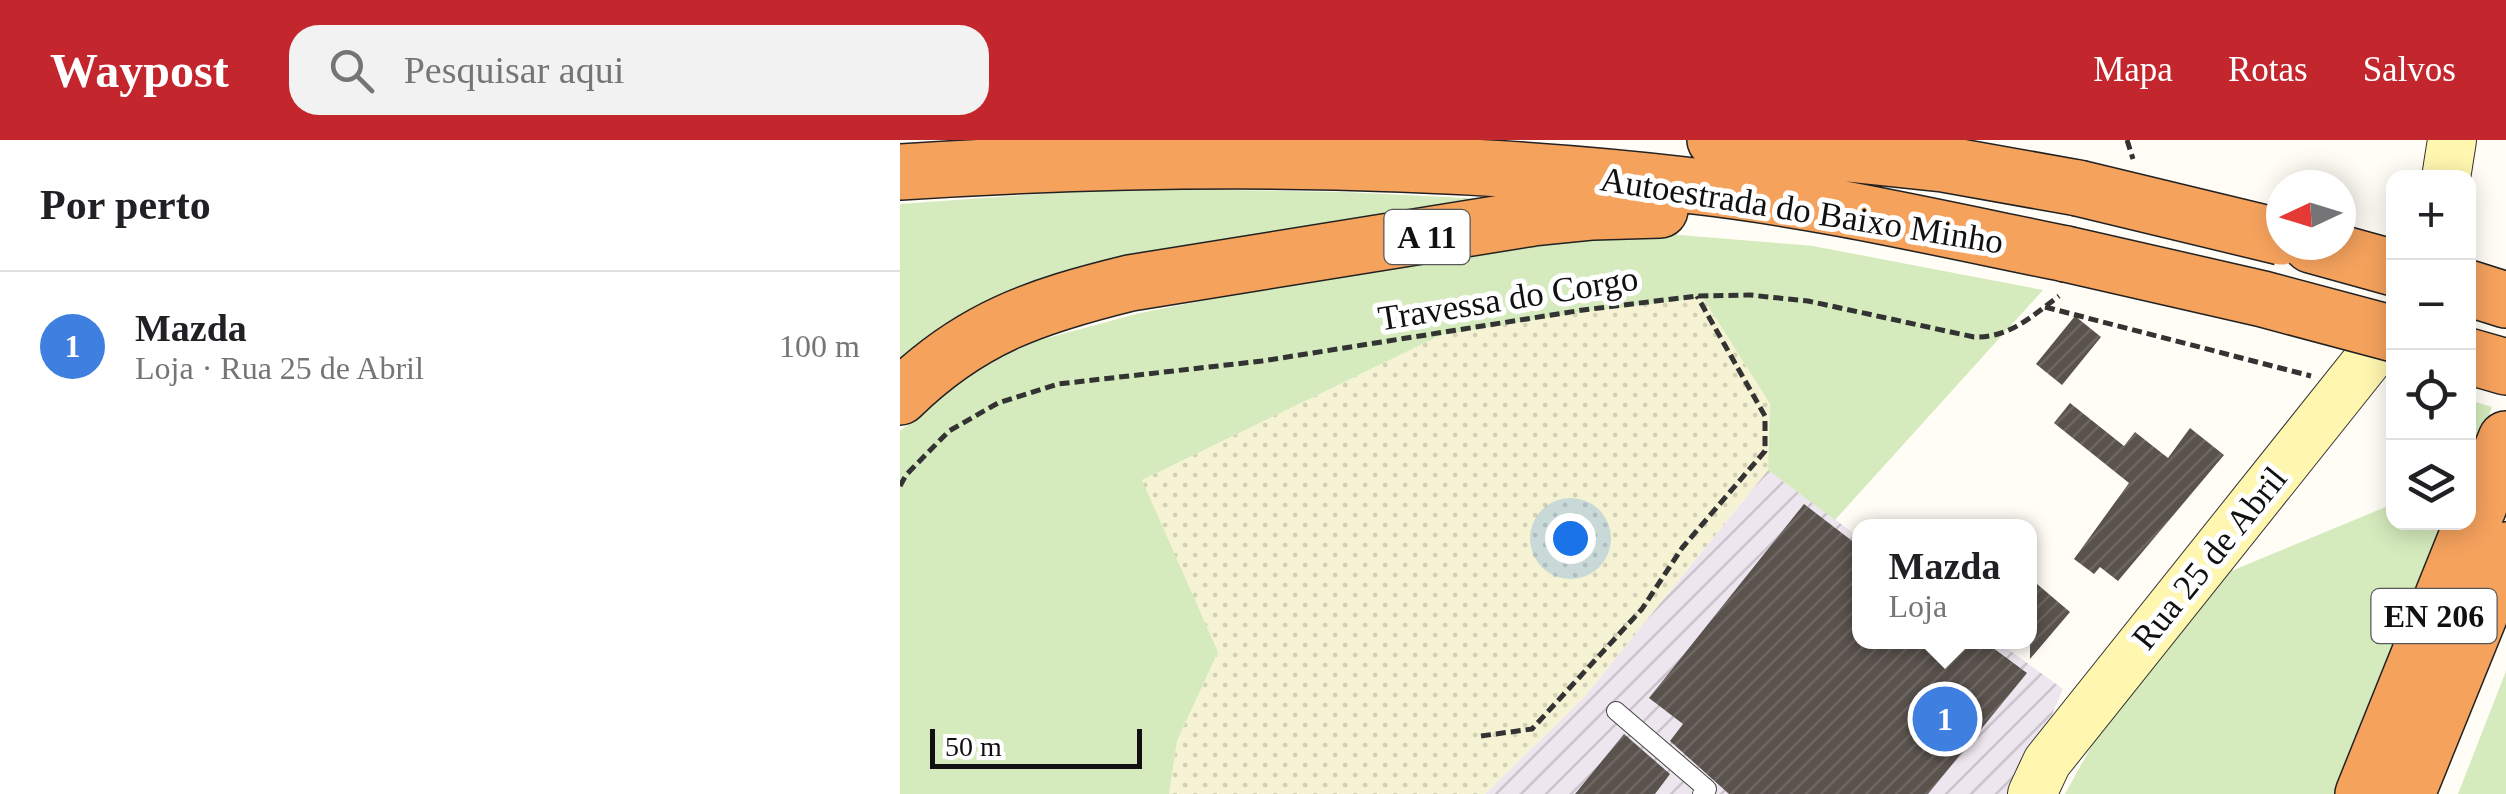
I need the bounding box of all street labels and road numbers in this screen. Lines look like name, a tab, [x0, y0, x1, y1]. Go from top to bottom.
street label: Autoestrada do Baixo Minho	[1598, 159, 2006, 262]
road number: A 11	[1384, 210, 1470, 264]
street label: Travessa do Corgo	[1375, 259, 1641, 338]
street label: Rua 25 de Abril	[2124, 459, 2295, 657]
road number: EN 206	[2372, 589, 2496, 643]

